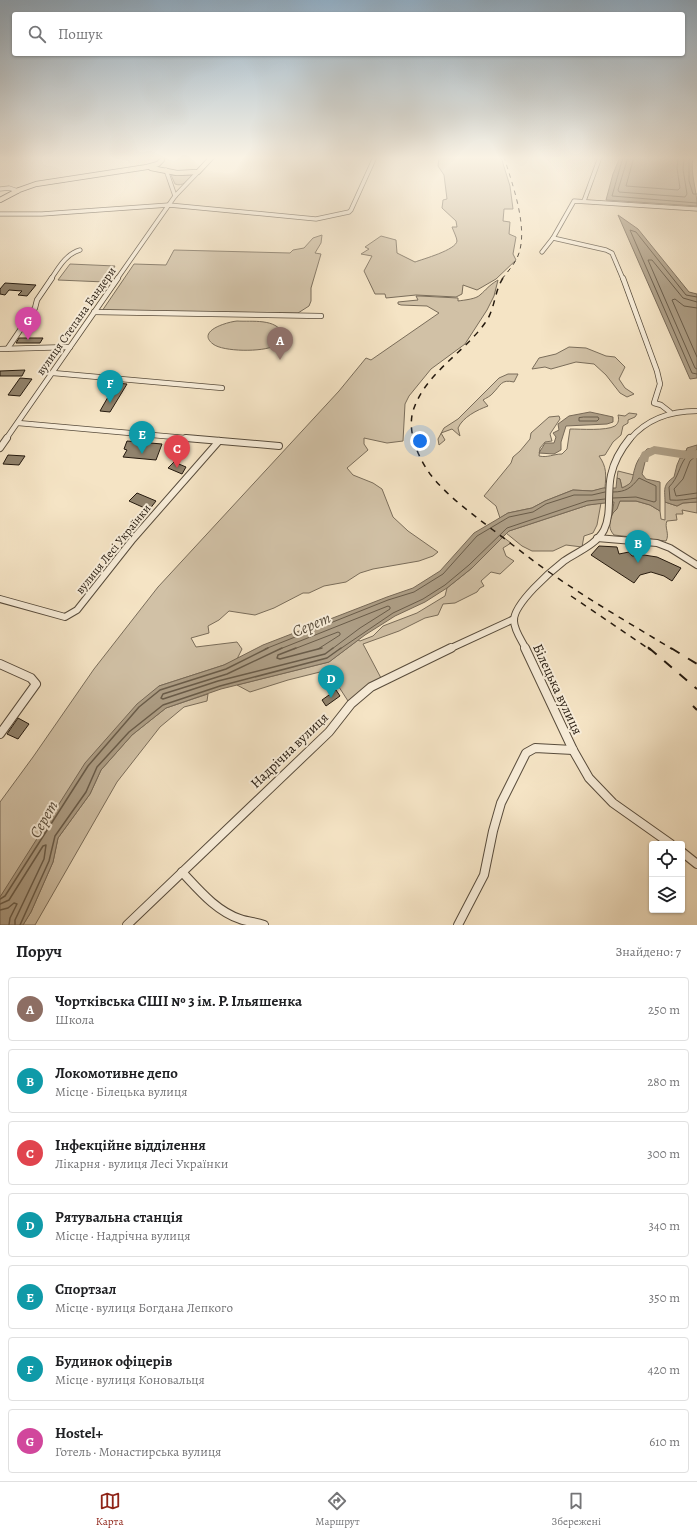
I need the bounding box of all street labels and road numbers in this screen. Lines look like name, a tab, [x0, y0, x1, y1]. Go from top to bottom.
street label: вулиця Степана Бандери	[32, 264, 120, 378]
street label: вулиця Лесі Українки	[72, 501, 154, 597]
street label: Білецька вулиця	[528, 641, 587, 738]
street label: Надрічна вулиця	[246, 708, 333, 793]

